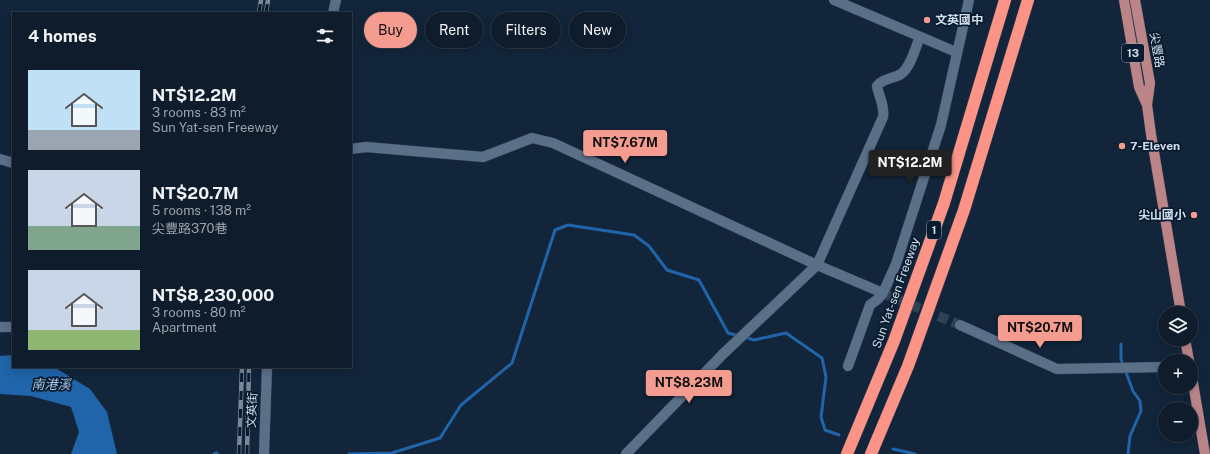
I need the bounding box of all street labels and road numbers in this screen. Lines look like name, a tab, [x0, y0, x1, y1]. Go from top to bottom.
street label: 尖豐路	[1147, 31, 1167, 69]
road number: 13	[1122, 44, 1144, 62]
road number: 1	[927, 221, 941, 239]
street label: Sun Yat-sen Freeway	[869, 235, 923, 350]
street label: 文英街	[244, 392, 260, 428]

